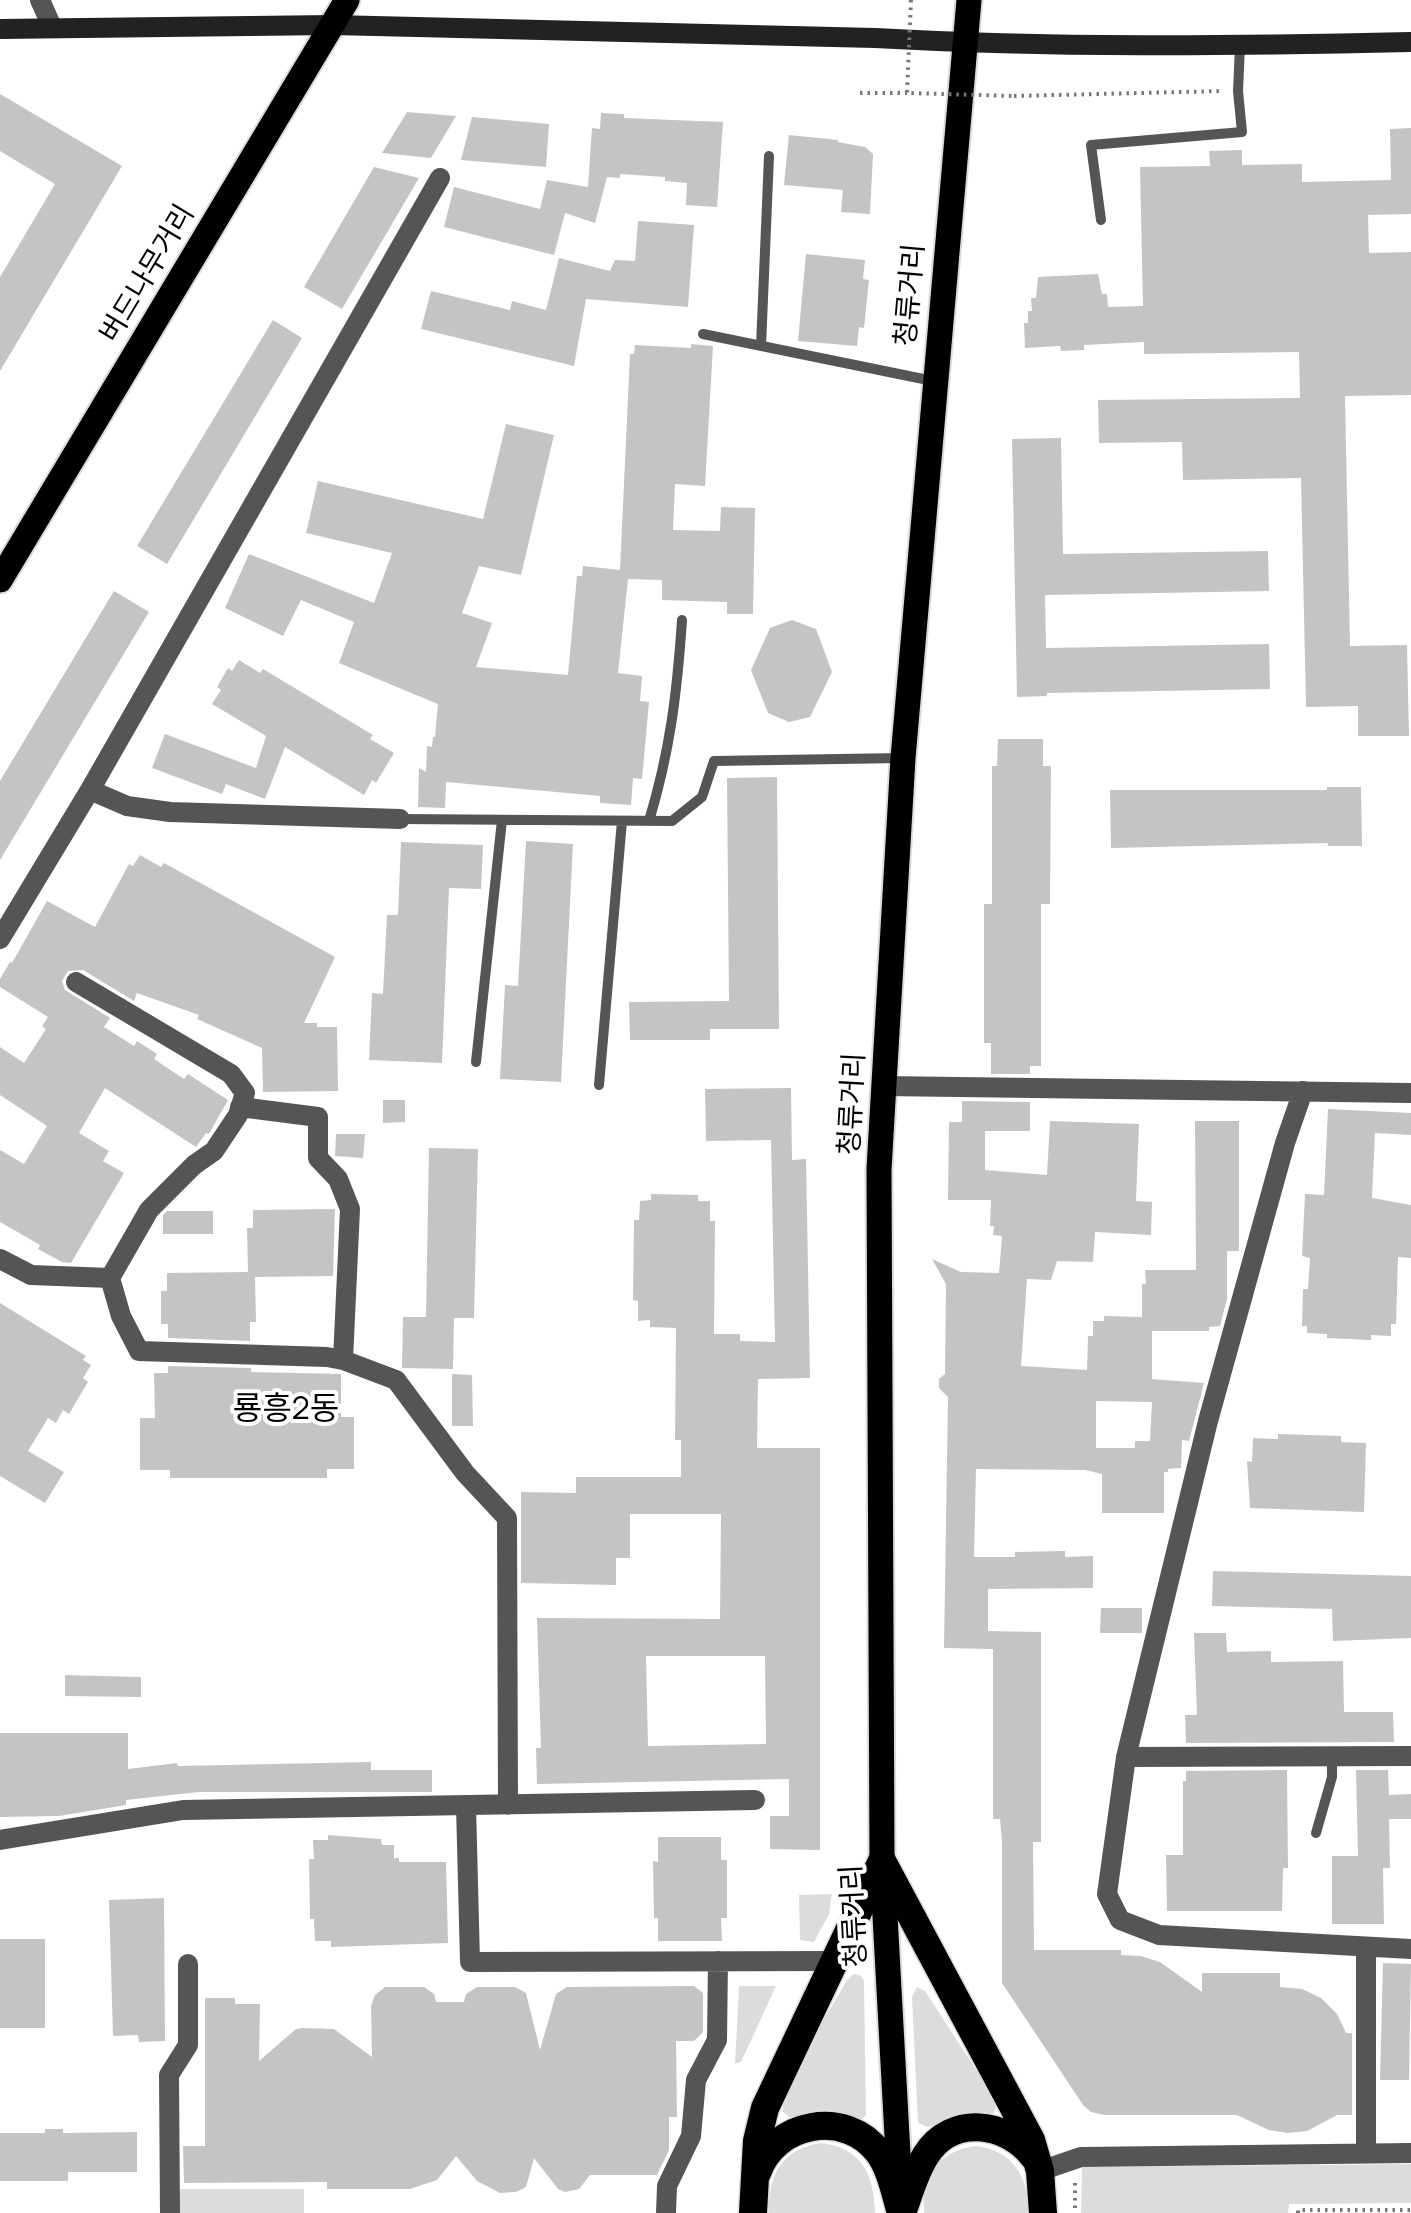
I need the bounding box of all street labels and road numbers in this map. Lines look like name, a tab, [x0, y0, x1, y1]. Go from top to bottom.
street label: 버드나무거리	[94, 199, 202, 349]
street label: 청류거리	[890, 242, 932, 348]
street label: 청류거리	[834, 1052, 872, 1156]
street label: 청류거리	[836, 1864, 874, 1968]

